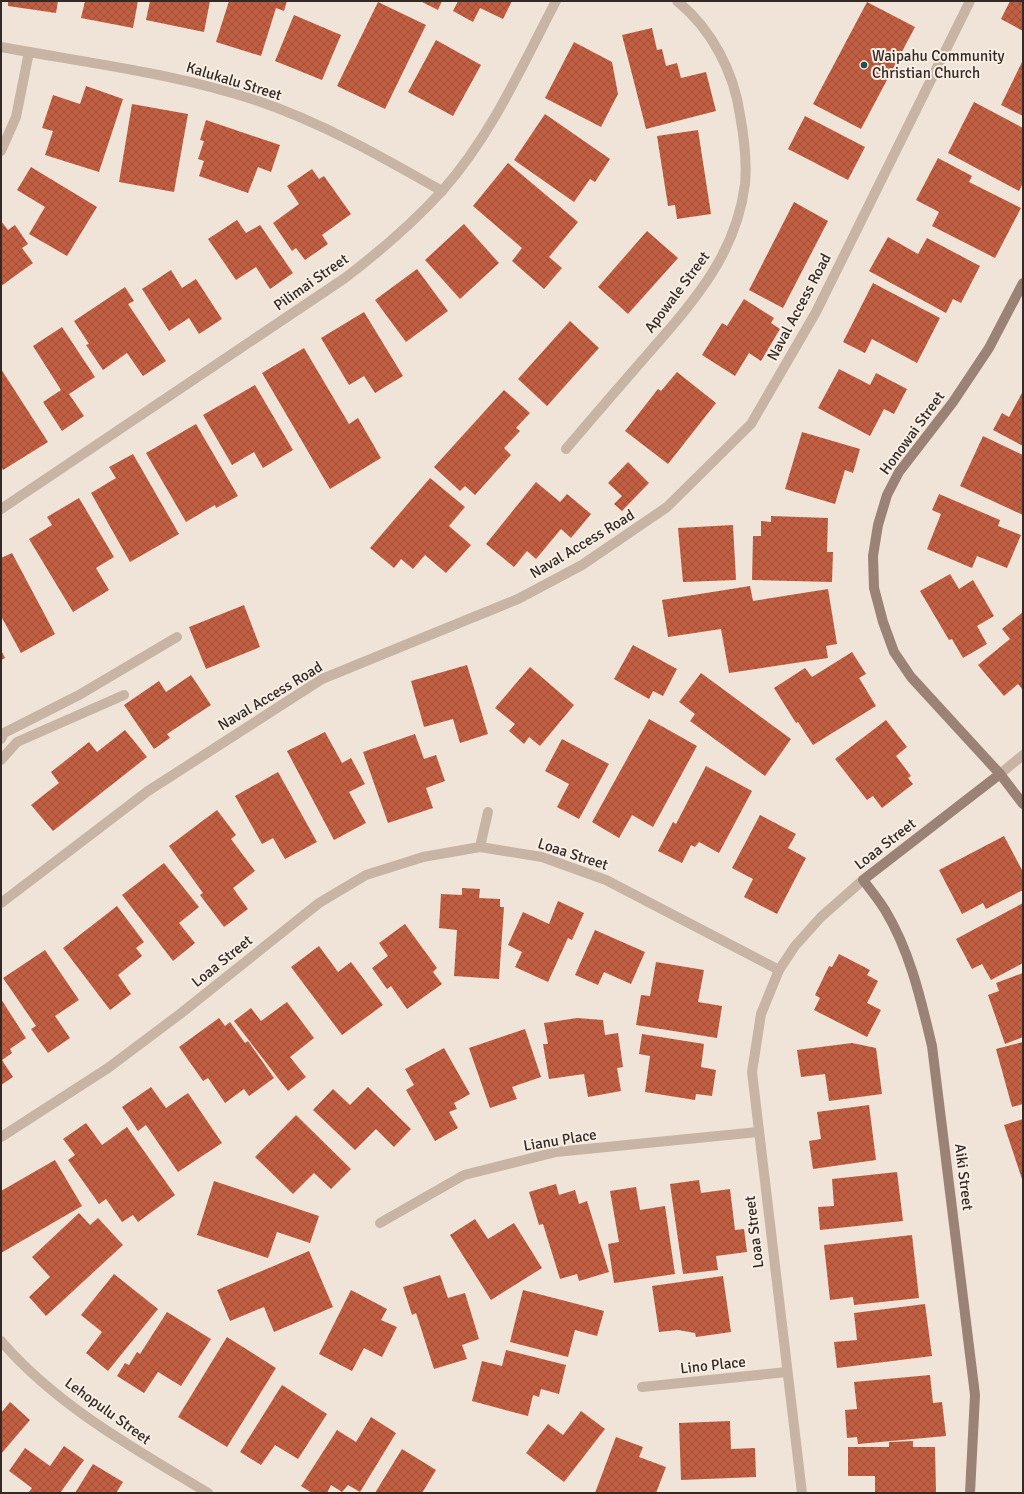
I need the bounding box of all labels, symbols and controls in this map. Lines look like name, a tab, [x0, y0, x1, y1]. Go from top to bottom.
place label: Waipahu Community Christian Church	[872, 47, 1005, 82]
street label: Kalukalu Street	[184, 58, 284, 104]
marker: Waipahu Community Christian Church	[859, 60, 869, 70]
street label: Apowale Street	[641, 248, 713, 336]
street label: Pilimai Street	[270, 250, 352, 314]
street label: Naval Access Road	[763, 250, 835, 364]
street label: Honowai Street	[876, 388, 948, 478]
street label: Naval Access Road	[526, 506, 638, 582]
street label: Naval Access Road	[214, 658, 326, 734]
street label: Loaa Street	[851, 814, 919, 874]
street label: Loaa Street	[536, 834, 610, 874]
street label: Loaa Street	[188, 931, 256, 991]
street label: Lianu Place	[522, 1125, 598, 1155]
street label: Aiki Street	[951, 1143, 977, 1211]
street label: Loaa Street	[741, 1195, 767, 1269]
street label: Lino Place	[679, 1353, 747, 1377]
street label: Lehopulu Street	[61, 1374, 155, 1448]

